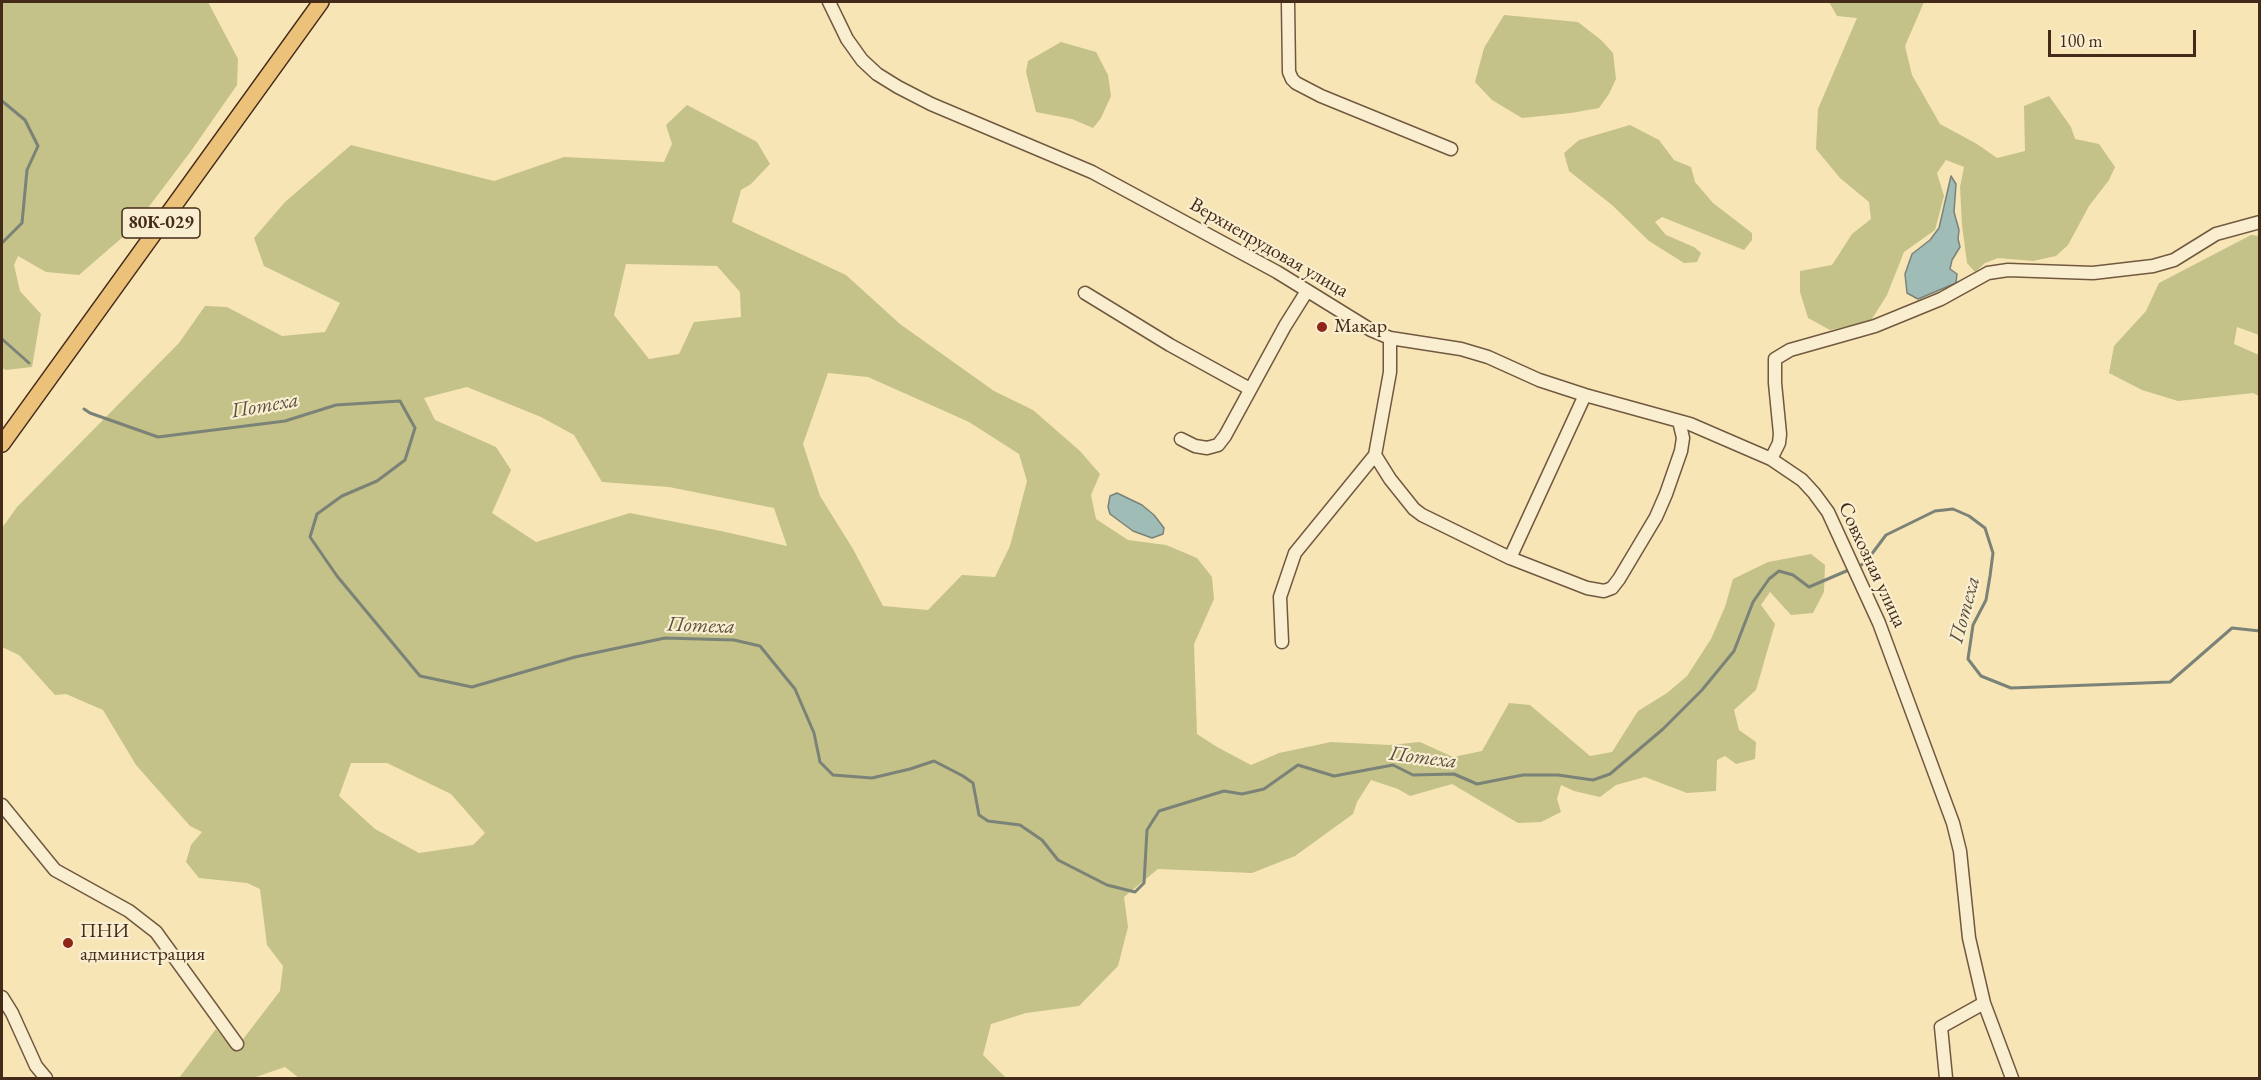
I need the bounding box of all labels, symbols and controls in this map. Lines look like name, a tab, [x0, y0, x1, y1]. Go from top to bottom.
scale bar	[2051, 18, 2200, 56]
text: 100 m	[2059, 29, 2103, 52]
street label: Верхнепрудовая улица	[1185, 193, 1353, 303]
road number: 80К-029	[122, 208, 200, 238]
place label: Макар	[1334, 315, 1387, 339]
marker: Макар	[1315, 320, 1329, 334]
water label: Потеха	[229, 388, 301, 424]
street label: Совхозная улица	[1832, 498, 1912, 632]
water label: Потеха	[1944, 574, 1986, 646]
water label: Потеха	[667, 612, 735, 640]
water label: Потеха	[1388, 741, 1458, 775]
place label: ПНИ администрация	[80, 920, 205, 967]
marker: ПНИ администрация	[61, 936, 75, 950]

